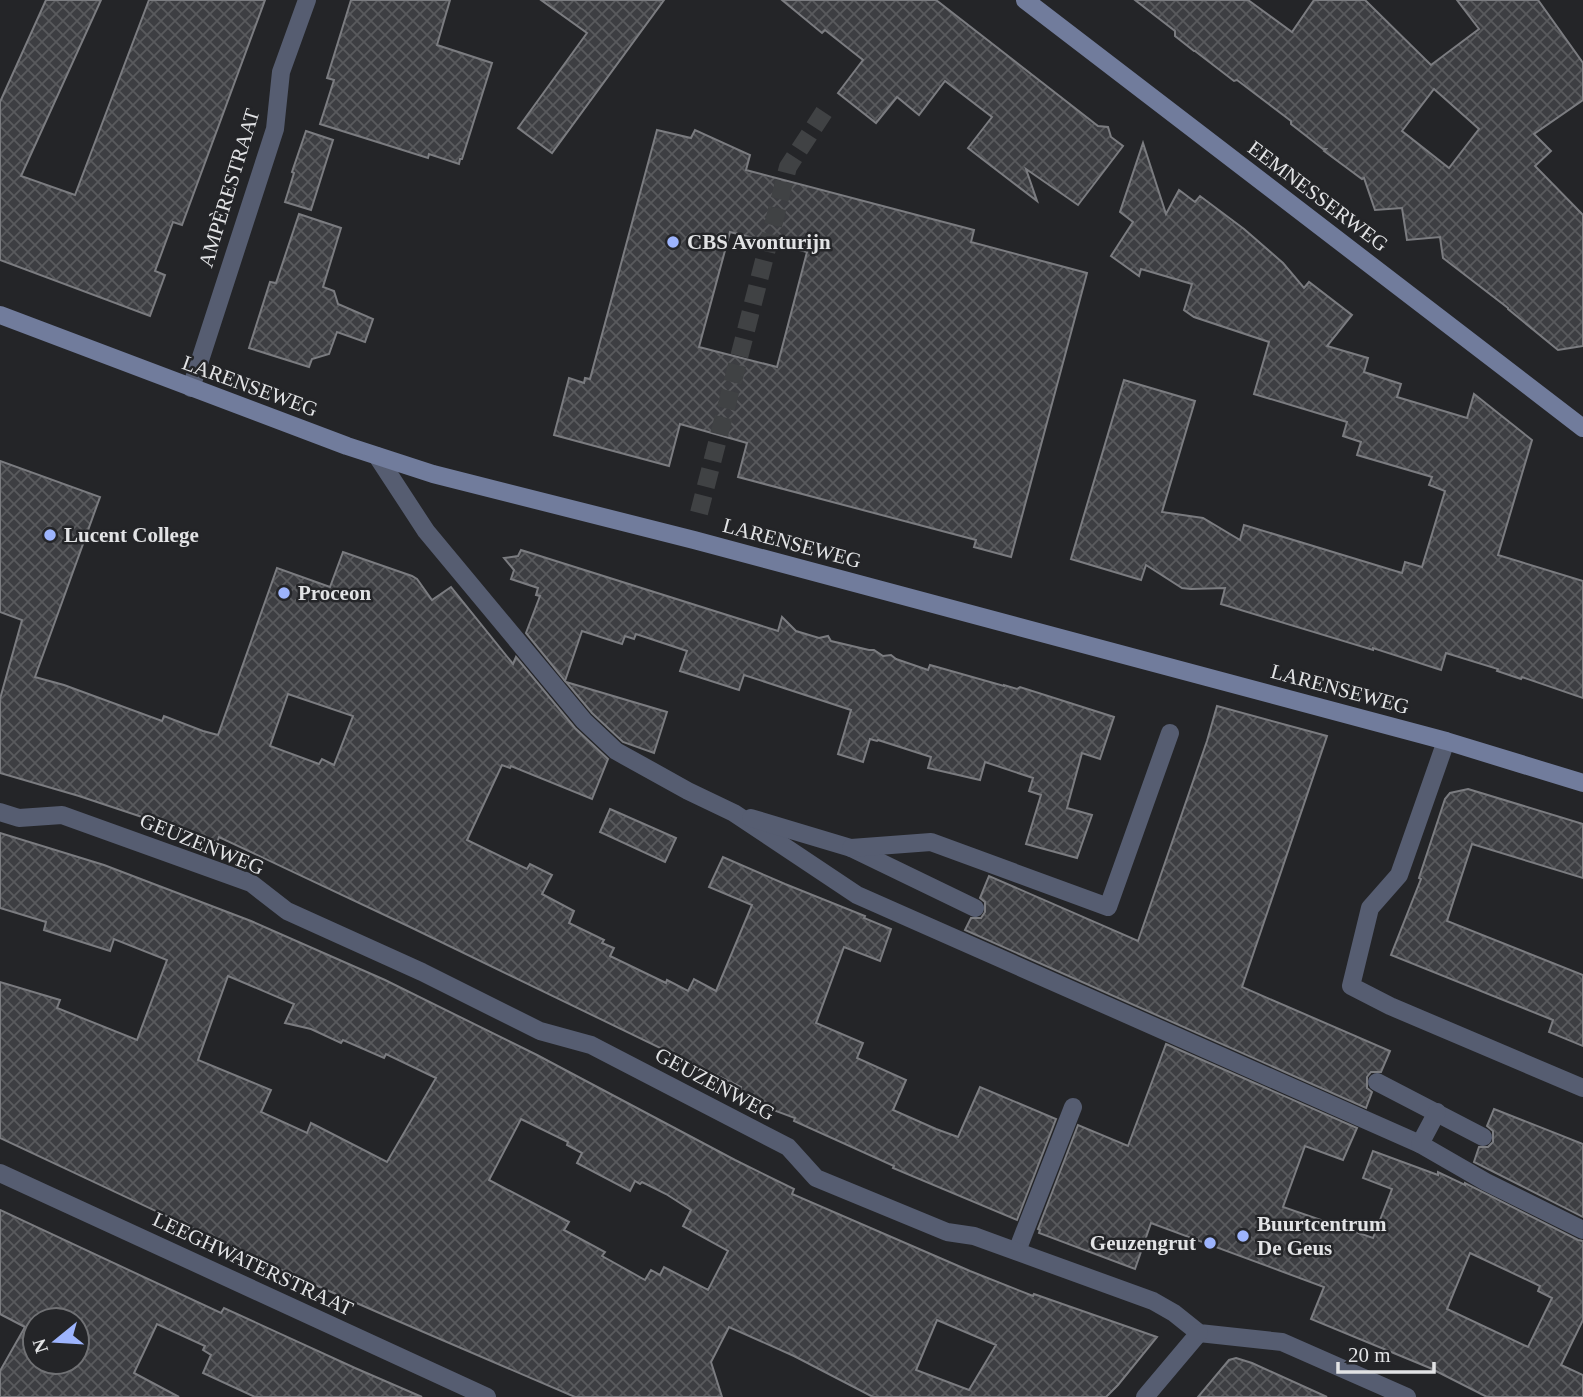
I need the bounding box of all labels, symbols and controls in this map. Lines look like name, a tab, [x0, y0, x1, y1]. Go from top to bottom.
street label: AMPÈRESTRAAT	[193, 106, 265, 270]
street label: EEMNESSERWEG	[1243, 136, 1393, 256]
place label: CBS Avonturijn	[687, 230, 831, 254]
marker: CBS Avonturijn	[665, 234, 681, 250]
street label: LARENSEWEG	[179, 350, 321, 422]
street label: LARENSEWEG	[720, 513, 864, 573]
place label: Lucent College	[64, 523, 199, 547]
marker: Lucent College	[42, 527, 58, 543]
place label: Proceon	[298, 581, 371, 605]
marker: Proceon	[276, 585, 292, 601]
street label: LARENSEWEG	[1268, 659, 1412, 719]
street label: GEUZENWEG	[136, 808, 268, 880]
street label: GEUZENWEG	[651, 1042, 779, 1126]
street label: LEEGHWATERSTRAAT	[149, 1207, 357, 1321]
place label: Buurtcentrum De Geus	[1257, 1212, 1387, 1260]
marker: Buurtcentrum De Geus	[1235, 1228, 1251, 1244]
place label: Geuzengrut	[1090, 1231, 1196, 1255]
marker: Geuzengrut	[1202, 1235, 1218, 1251]
north arrow	[21, 1306, 91, 1376]
scale bar	[1338, 1330, 1434, 1374]
text: N	[28, 1336, 52, 1356]
text: 20 m	[1348, 1343, 1391, 1367]

